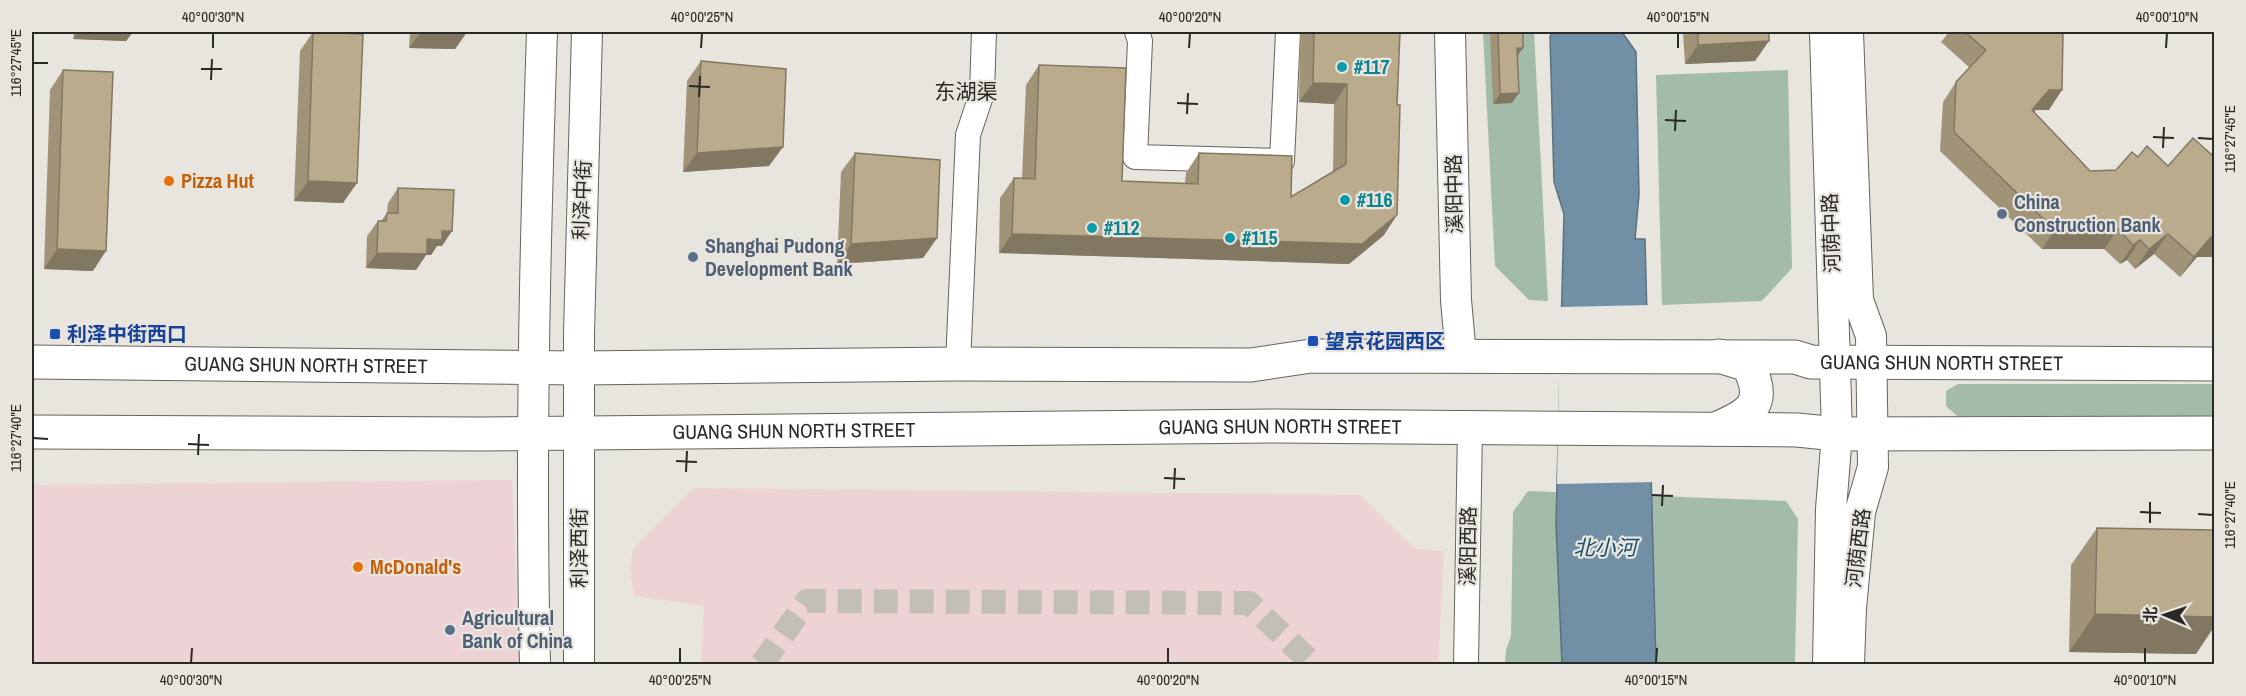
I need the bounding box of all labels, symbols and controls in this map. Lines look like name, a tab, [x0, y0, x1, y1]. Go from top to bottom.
text: 40°00'30"N	[182, 6, 244, 27]
text: 40°00'25"N	[671, 6, 733, 27]
text: 40°00'20"N	[1159, 6, 1221, 27]
text: 40°00'15"N	[1647, 6, 1709, 27]
text: 40°00'10"N	[2136, 6, 2198, 27]
text: 116°27'45"E	[5, 29, 26, 97]
place label: #117	[1354, 53, 1390, 80]
marker: #117	[1335, 60, 1349, 74]
district label: 东湖渠	[935, 77, 998, 106]
text: 116°27'45"E	[2219, 105, 2240, 173]
street label: 溪阳中路	[1439, 154, 1468, 234]
street label: 利泽中街	[567, 160, 596, 240]
place label: Pizza Hut	[181, 167, 254, 194]
marker: Pizza Hut	[162, 174, 176, 188]
place label: #116	[1357, 186, 1393, 213]
place label: China Construction Bank	[2014, 188, 2162, 238]
marker: #116	[1338, 193, 1352, 207]
street label: 河荫中路	[1816, 193, 1845, 273]
marker: China Construction Bank	[1995, 207, 2009, 221]
place label: #112	[1104, 214, 1140, 241]
marker: #112	[1085, 221, 1099, 235]
place label: #115	[1242, 224, 1278, 251]
marker: #115	[1223, 231, 1237, 245]
place label: Shanghai Pudong Development Bank	[705, 232, 854, 282]
marker: Shanghai Pudong Development Bank	[686, 250, 700, 264]
place label: 利泽中街西口	[67, 320, 187, 347]
marker: 利泽中街西口	[48, 327, 62, 341]
place label: 望京花园西区	[1325, 327, 1445, 354]
marker: 望京花园西区	[1306, 334, 1320, 348]
street label: GUANG SHUN NORTH STREET	[1820, 348, 2063, 376]
street label: GUANG SHUN NORTH STREET	[184, 350, 428, 379]
text: 116°27'40"E	[5, 404, 26, 472]
street label: GUANG SHUN NORTH STREET	[1158, 412, 1402, 440]
street label: GUANG SHUN NORTH STREET	[672, 416, 916, 445]
text: 116°27'40"E	[2219, 481, 2240, 549]
street label: 溪阳西路	[1453, 506, 1482, 586]
street label: 河荫西路	[1839, 507, 1876, 589]
street label: 利泽西街	[565, 508, 592, 588]
water label: 北小河	[1574, 533, 1640, 562]
place label: McDonald's	[370, 553, 461, 580]
marker: McDonald's	[351, 560, 365, 574]
north arrow	[2135, 585, 2195, 645]
place label: Agricultural Bank of China	[462, 604, 572, 654]
text: 北	[2139, 606, 2161, 623]
marker: Agricultural Bank of China	[443, 623, 457, 637]
text: 40°00'30"N	[160, 669, 222, 690]
text: 40°00'25"N	[649, 669, 711, 690]
text: 40°00'20"N	[1137, 669, 1199, 690]
text: 40°00'15"N	[1625, 669, 1687, 690]
text: 40°00'10"N	[2114, 669, 2176, 690]

